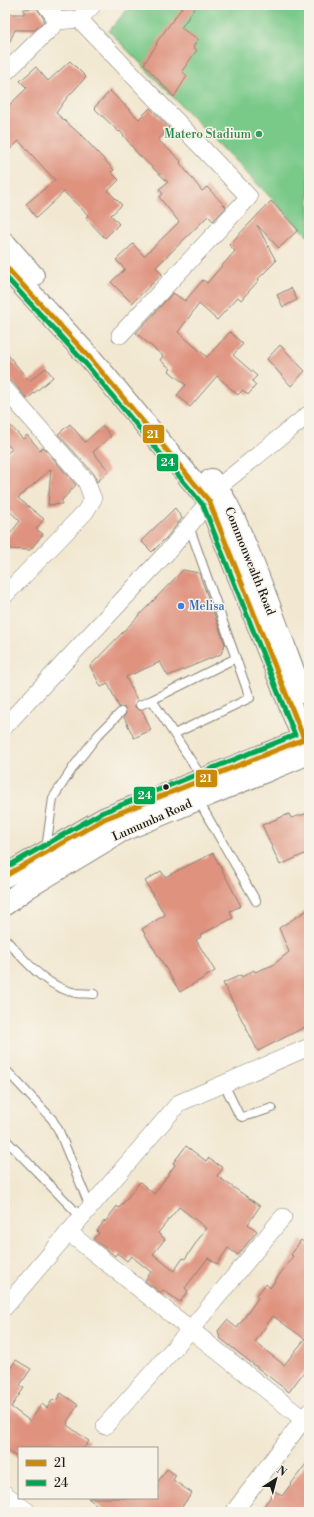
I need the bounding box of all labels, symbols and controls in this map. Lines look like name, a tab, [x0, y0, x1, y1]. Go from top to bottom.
place label: Matero Stadium	[164, 127, 251, 142]
marker: Matero Stadium	[254, 129, 264, 139]
line badge: 21	[142, 424, 165, 444]
text: 21	[147, 428, 160, 442]
line badge: 24	[156, 453, 179, 472]
text: 24	[161, 456, 175, 470]
street label: Commonwealth Road	[221, 505, 278, 618]
place label: Melisa	[189, 599, 225, 614]
marker: Melisa	[176, 601, 186, 611]
line badge: 21	[195, 769, 218, 788]
text: 21	[200, 772, 213, 786]
unlabelled marker	[161, 782, 171, 792]
line badge: 24	[133, 786, 156, 805]
text: 24	[138, 789, 152, 803]
street label: Lumumba Road	[110, 796, 195, 845]
legend	[18, 1447, 158, 1499]
text: 21	[54, 1456, 67, 1471]
north arrow	[256, 1459, 296, 1499]
text: N	[274, 1463, 289, 1480]
text: 24	[54, 1476, 68, 1491]

